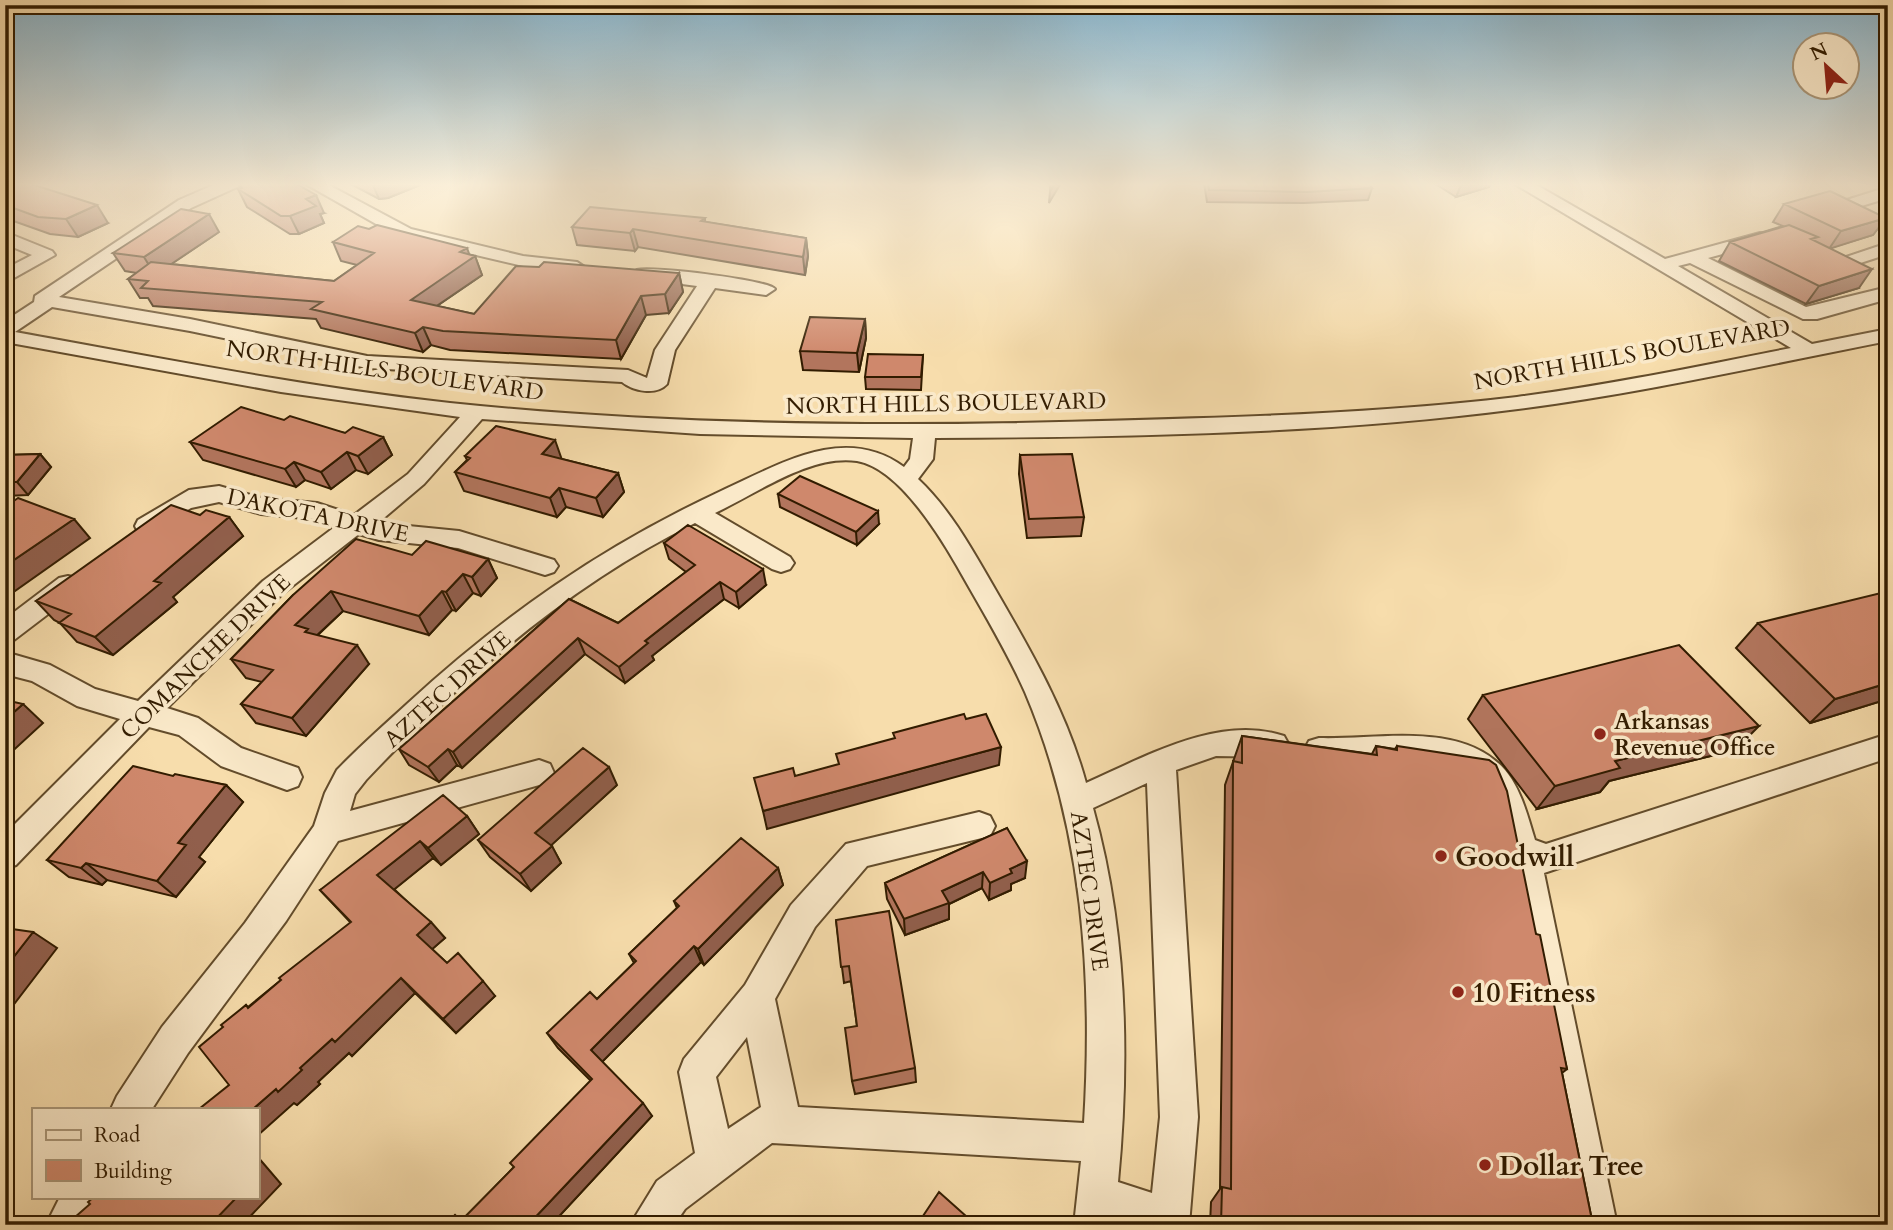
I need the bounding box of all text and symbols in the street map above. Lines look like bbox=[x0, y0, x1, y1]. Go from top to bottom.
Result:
north arrow bbox=[1792, 32, 1862, 102]
text: N bbox=[1806, 36, 1833, 67]
street label: NORTH HILLS BOULEVARD bbox=[1472, 311, 1793, 398]
street label: NORTH HILLS BOULEVARD bbox=[224, 333, 546, 408]
street label: NORTH HILLS BOULEVARD bbox=[785, 385, 1107, 422]
street label: DAKOTA DRIVE bbox=[224, 481, 412, 550]
street label: COMANCHE DRIVE bbox=[113, 567, 297, 746]
street label: AZTEC DRIVE bbox=[377, 624, 518, 755]
place label: Arkansas Revenue Office bbox=[1614, 706, 1775, 763]
marker: Arkansas Revenue Office bbox=[1592, 726, 1608, 742]
street label: AZTEC DRIVE bbox=[1063, 809, 1116, 973]
place label: Goodwill bbox=[1455, 838, 1574, 876]
marker: Goodwill bbox=[1433, 848, 1449, 864]
place label: 10 Fitness bbox=[1472, 974, 1596, 1012]
marker: 10 Fitness bbox=[1450, 984, 1466, 1000]
legend bbox=[32, 1108, 259, 1198]
text: Road bbox=[94, 1121, 140, 1150]
place label: Dollar Tree bbox=[1499, 1147, 1644, 1185]
text: Building bbox=[94, 1157, 172, 1186]
marker: Dollar Tree bbox=[1477, 1157, 1493, 1173]

